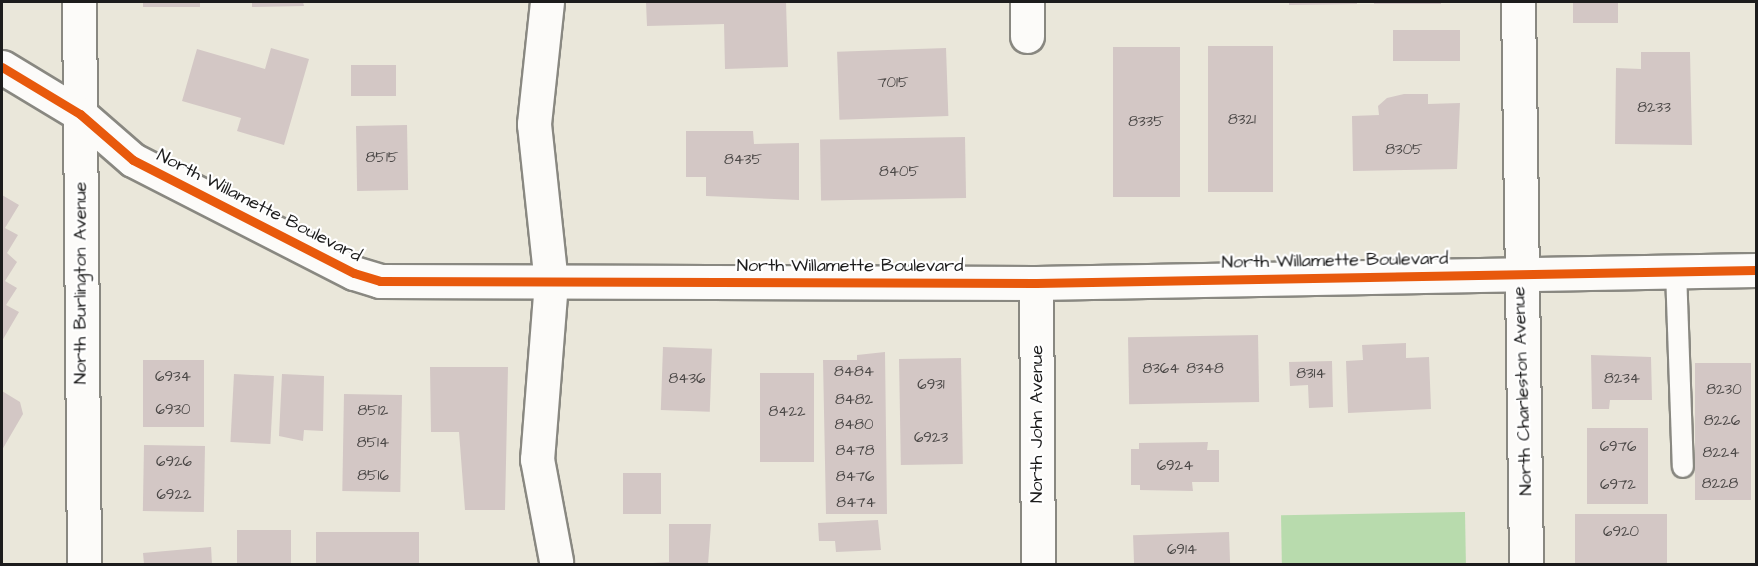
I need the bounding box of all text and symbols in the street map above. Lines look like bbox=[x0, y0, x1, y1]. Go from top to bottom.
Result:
house number: 7015 bbox=[877, 74, 909, 92]
house number: 8233 bbox=[1637, 99, 1671, 117]
house number: 8321 bbox=[1228, 111, 1256, 129]
house number: 8335 bbox=[1128, 113, 1164, 131]
house number: 8305 bbox=[1385, 141, 1423, 159]
street label: North Willamette Boulevard bbox=[153, 145, 365, 267]
house number: 8515 bbox=[366, 149, 398, 167]
house number: 8435 bbox=[724, 151, 762, 169]
house number: 8405 bbox=[879, 163, 919, 181]
street label: North Burlington Avenue bbox=[70, 182, 92, 384]
street label: North Willamette Boulevard bbox=[1221, 248, 1449, 274]
street label: North Willamette Boulevard bbox=[737, 255, 963, 277]
street label: North Charleston Avenue bbox=[1509, 286, 1537, 496]
street label: North John Avenue bbox=[1026, 345, 1048, 503]
house number: 8364 bbox=[1143, 360, 1179, 378]
house number: 8348 bbox=[1186, 360, 1224, 378]
house number: 8484 bbox=[834, 363, 874, 381]
house number: 8314 bbox=[1296, 365, 1326, 383]
house number: 6934 bbox=[155, 368, 191, 386]
house number: 8436 bbox=[669, 370, 705, 388]
house number: 8234 bbox=[1604, 370, 1640, 388]
house number: 6931 bbox=[917, 376, 945, 394]
house number: 8230 bbox=[1706, 381, 1742, 399]
house number: 8482 bbox=[835, 391, 873, 409]
house number: 6930 bbox=[155, 401, 191, 419]
house number: 8512 bbox=[358, 402, 388, 420]
house number: 8422 bbox=[768, 403, 806, 421]
house number: 8226 bbox=[1704, 412, 1740, 430]
house number: 8480 bbox=[834, 416, 874, 434]
house number: 6923 bbox=[914, 429, 948, 447]
house number: 8514 bbox=[357, 434, 389, 452]
house number: 6976 bbox=[1600, 438, 1636, 456]
house number: 8478 bbox=[836, 442, 874, 460]
house number: 8224 bbox=[1702, 444, 1740, 462]
house number: 6926 bbox=[156, 453, 192, 471]
house number: 6924 bbox=[1157, 457, 1193, 475]
house number: 8516 bbox=[357, 467, 389, 485]
house number: 8476 bbox=[836, 468, 874, 486]
house number: 8228 bbox=[1702, 475, 1738, 493]
house number: 6972 bbox=[1600, 476, 1636, 494]
house number: 6922 bbox=[156, 486, 192, 504]
house number: 8474 bbox=[836, 494, 876, 512]
house number: 6920 bbox=[1603, 523, 1639, 541]
house number: 6914 bbox=[1167, 541, 1197, 559]

